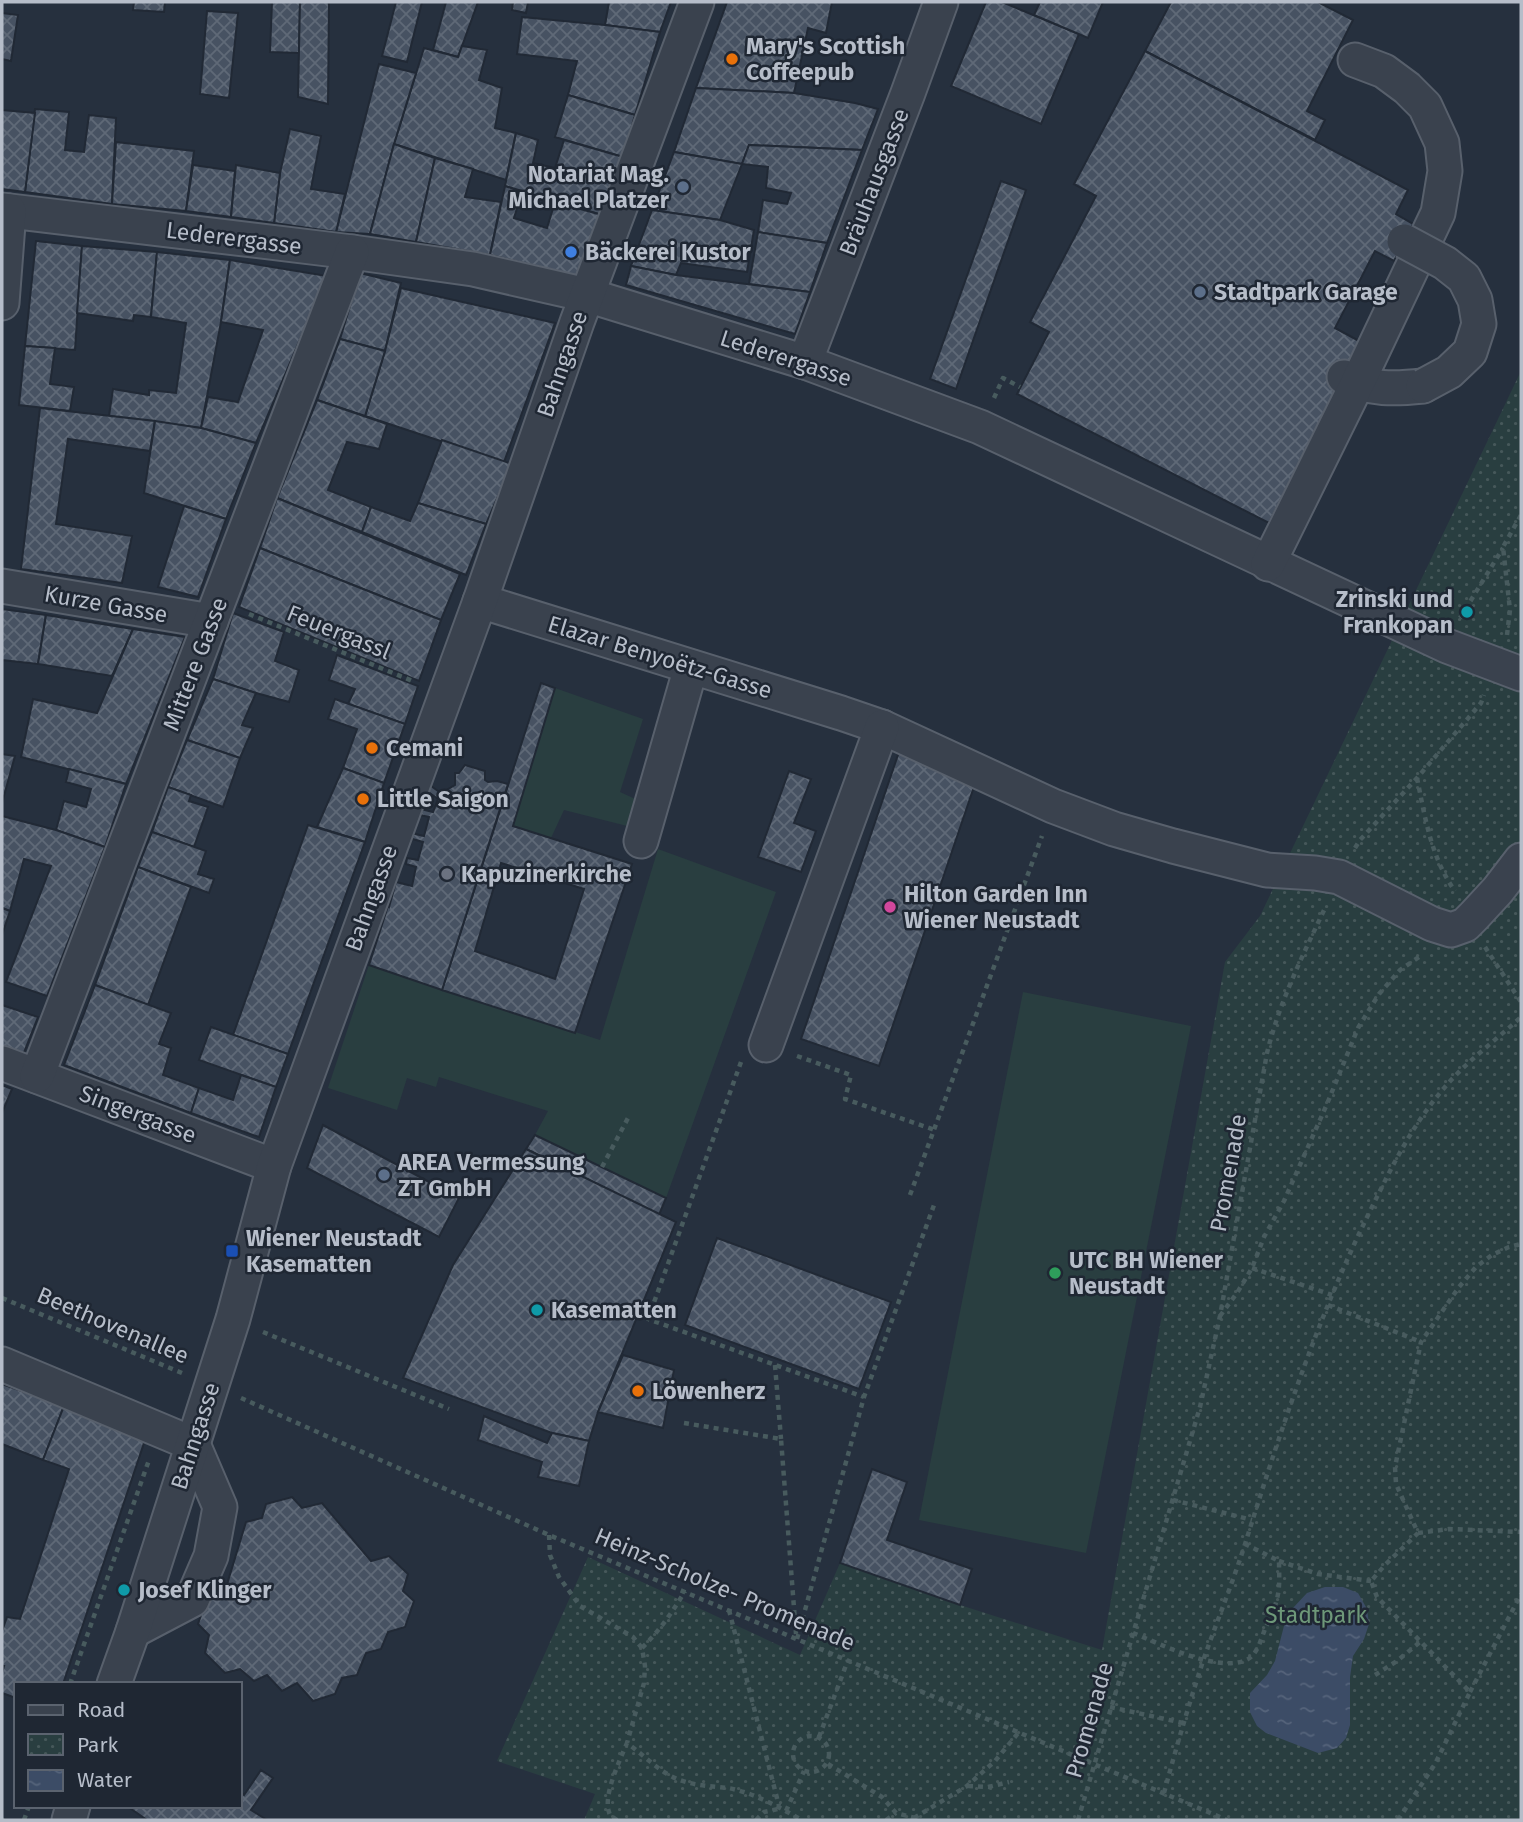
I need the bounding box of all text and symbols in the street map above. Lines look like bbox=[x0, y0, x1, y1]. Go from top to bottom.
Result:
place label: Mary's Scottish Coffeepub bbox=[746, 32, 905, 86]
marker: Mary's Scottish Coffeepub bbox=[724, 51, 740, 67]
street label: Bräuhausgasse bbox=[833, 104, 915, 260]
place label: Notariat Mag. Michael Platzer bbox=[509, 160, 670, 214]
marker: Notariat Mag. Michael Platzer bbox=[675, 179, 691, 195]
street label: Lederergasse bbox=[165, 216, 303, 260]
place label: Bäckerei Kustor bbox=[585, 238, 751, 266]
marker: Bäckerei Kustor bbox=[563, 244, 579, 260]
place label: Stadtpark Garage bbox=[1214, 278, 1398, 306]
marker: Stadtpark Garage bbox=[1192, 284, 1208, 300]
street label: Bahngasse bbox=[531, 307, 593, 421]
street label: Lederergasse bbox=[717, 324, 855, 392]
street label: Kurze Gasse bbox=[42, 579, 170, 629]
place label: Zrinski und Frankopan bbox=[1336, 585, 1453, 639]
street label: Mittere Gasse bbox=[157, 593, 233, 735]
street label: Feuergassl bbox=[283, 599, 395, 666]
marker: Zrinski und Frankopan bbox=[1459, 604, 1475, 620]
street label: Elazar Benyoëtz-Gasse bbox=[545, 610, 775, 704]
place label: Cemani bbox=[386, 734, 463, 762]
marker: Cemani bbox=[364, 740, 380, 756]
place label: Little Saigon bbox=[377, 785, 509, 813]
marker: Little Saigon bbox=[355, 791, 371, 807]
street label: Bahngasse bbox=[339, 841, 403, 955]
place label: Kapuzinerkirche bbox=[461, 860, 632, 888]
marker: Kapuzinerkirche bbox=[439, 866, 455, 882]
place label: Hilton Garden Inn Wiener Neustadt bbox=[904, 880, 1088, 934]
marker: Hilton Garden Inn Wiener Neustadt bbox=[882, 899, 898, 915]
street label: Singergasse bbox=[76, 1079, 200, 1149]
street label: Promenade bbox=[1204, 1112, 1252, 1234]
place label: AREA Vermessung ZT GmbH bbox=[397, 1148, 585, 1202]
marker: AREA Vermessung ZT GmbH bbox=[376, 1167, 392, 1183]
place label: Wiener Neustadt Kasematten bbox=[246, 1224, 423, 1278]
marker: Wiener Neustadt Kasematten bbox=[224, 1243, 240, 1259]
place label: UTC BH Wiener Neustadt bbox=[1069, 1246, 1224, 1300]
marker: UTC BH Wiener Neustadt bbox=[1047, 1265, 1063, 1281]
street label: Beethovenallee bbox=[33, 1280, 193, 1370]
place label: Kasematten bbox=[551, 1296, 677, 1324]
marker: Kasematten bbox=[529, 1302, 545, 1318]
place label: Löwenherz bbox=[652, 1377, 766, 1405]
street label: Bahngasse bbox=[165, 1379, 225, 1493]
marker: Löwenherz bbox=[630, 1383, 646, 1399]
street label: Heinz-Scholze- Promenade bbox=[591, 1521, 859, 1657]
place label: Josef Klinger bbox=[137, 1576, 272, 1604]
marker: Josef Klinger bbox=[116, 1582, 132, 1598]
park label: Stadtpark bbox=[1265, 1601, 1367, 1629]
street label: Promenade bbox=[1059, 1659, 1119, 1781]
legend bbox=[14, 1682, 242, 1808]
text: Road bbox=[77, 1697, 125, 1723]
text: Park bbox=[77, 1732, 119, 1758]
text: Water bbox=[77, 1767, 132, 1793]

